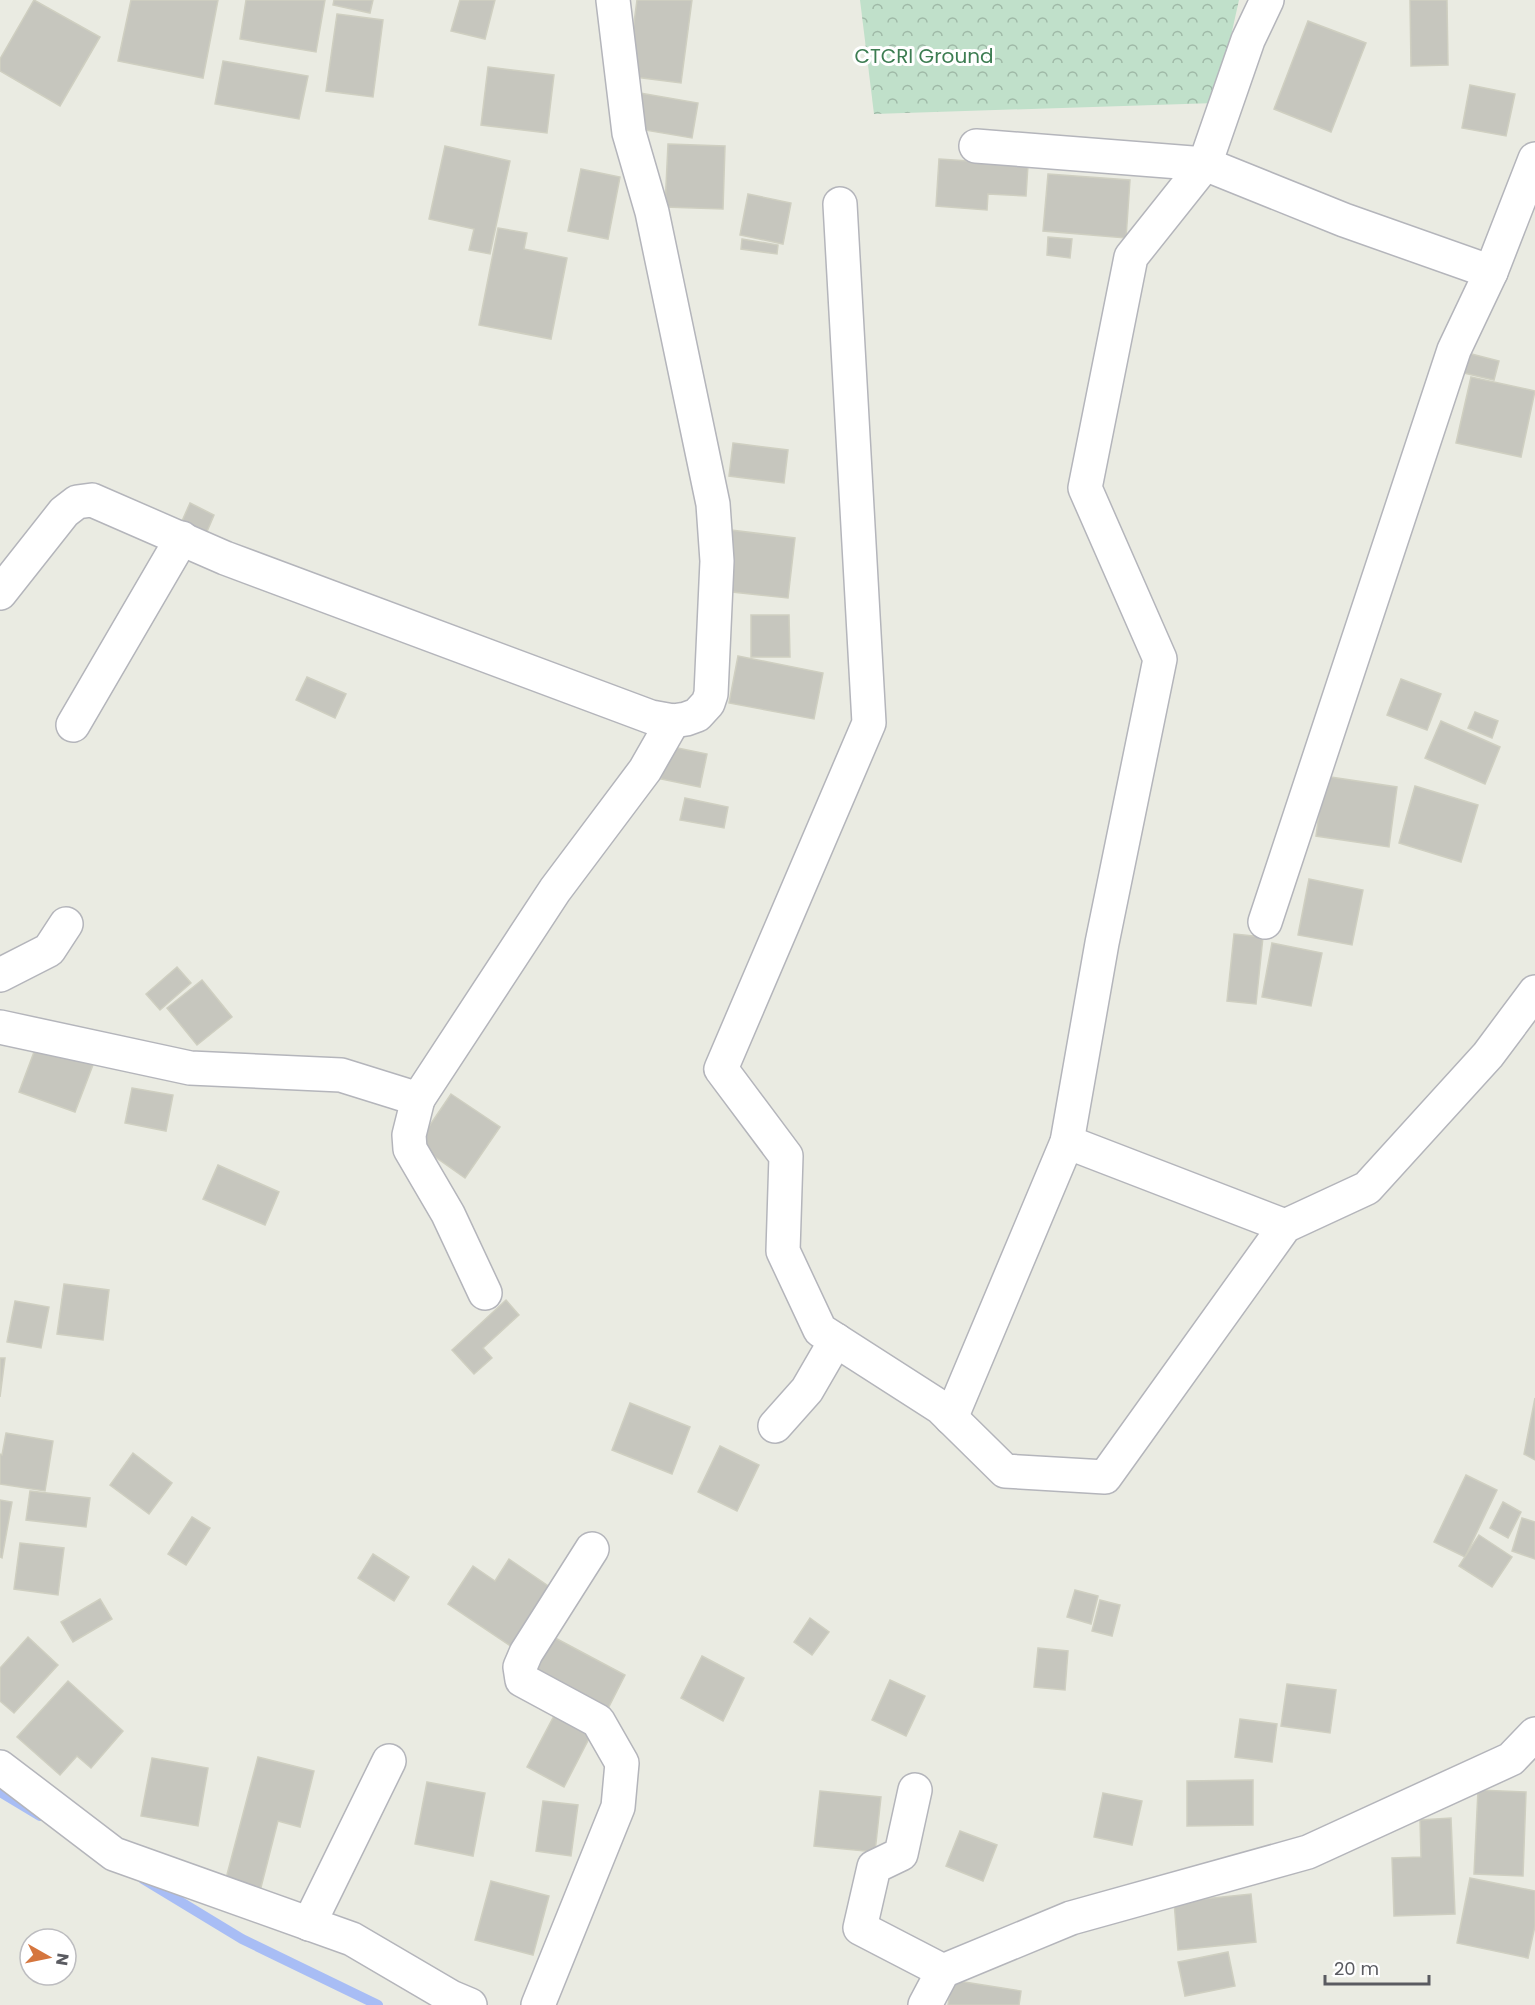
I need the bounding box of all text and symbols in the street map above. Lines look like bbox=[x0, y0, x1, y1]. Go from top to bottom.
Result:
park label: CTCRI Ground bbox=[854, 42, 994, 70]
north arrow bbox=[18, 1927, 78, 1987]
scale bar bbox=[1325, 1948, 1428, 1986]
text: N bbox=[50, 1952, 75, 1967]
text: 20 m bbox=[1334, 1956, 1379, 1981]

